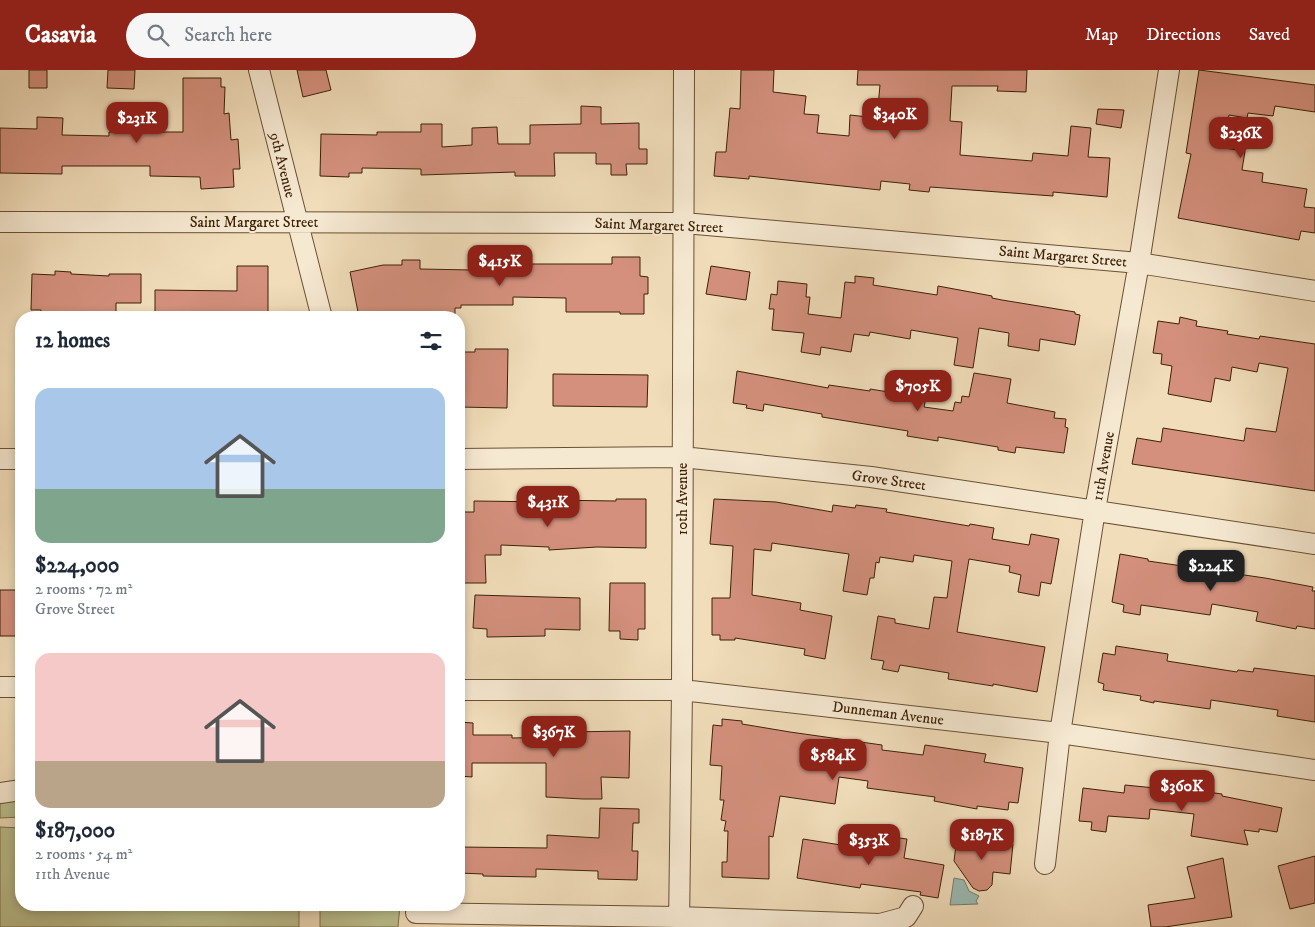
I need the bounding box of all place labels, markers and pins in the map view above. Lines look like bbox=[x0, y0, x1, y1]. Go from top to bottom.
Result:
pin: $340K bbox=[860, 98, 930, 140]
pin: $231K bbox=[102, 102, 172, 144]
pin: $236K bbox=[1206, 116, 1276, 159]
pin: $415K bbox=[465, 244, 535, 287]
pin: $705K bbox=[883, 370, 953, 412]
pin: $431K bbox=[513, 486, 583, 528]
pin: $224K bbox=[1176, 550, 1246, 592]
pin: $367K bbox=[519, 716, 589, 758]
pin: $584K bbox=[798, 738, 868, 781]
pin: $360K bbox=[1147, 770, 1217, 812]
pin: $187K bbox=[947, 818, 1017, 861]
pin: $353K bbox=[834, 824, 904, 866]

